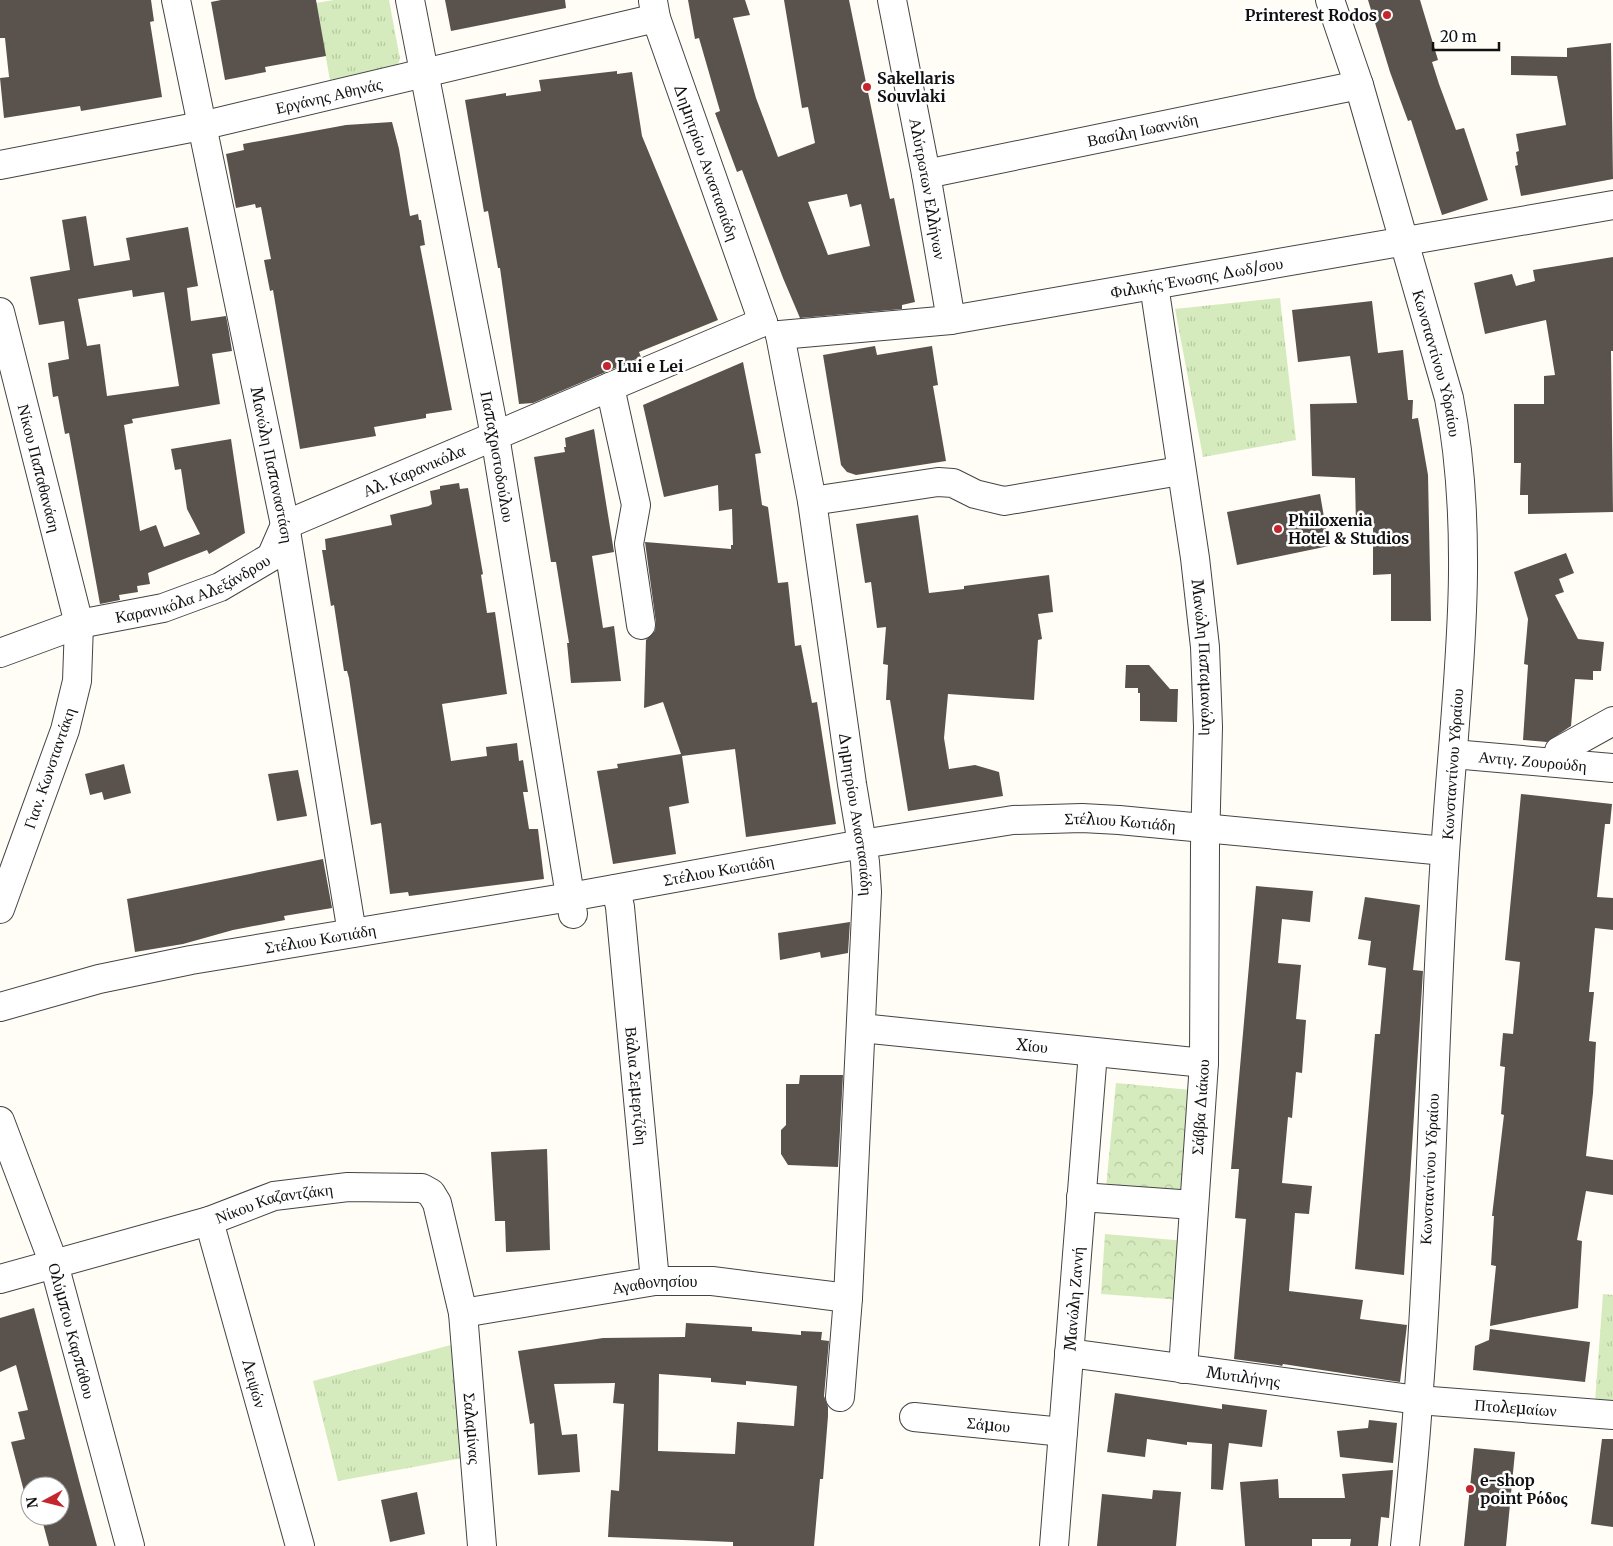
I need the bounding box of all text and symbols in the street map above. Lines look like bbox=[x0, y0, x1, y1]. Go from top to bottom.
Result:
place label: Printerest Rodos bbox=[1245, 5, 1377, 25]
marker: Printerest Rodos bbox=[1381, 9, 1393, 21]
scale bar bbox=[1433, 20, 1499, 52]
text: 20 m bbox=[1440, 27, 1477, 46]
place label: Sakellaris Souvlaki bbox=[877, 68, 955, 106]
street label: Εργάνης Αθηνάς bbox=[274, 73, 384, 118]
street label: Δημητρίου Αναστασιάδη bbox=[670, 81, 744, 243]
marker: Sakellaris Souvlaki bbox=[861, 81, 873, 93]
street label: Βασίλη Ιωαννίδη bbox=[1085, 108, 1200, 151]
street label: Αλύτρωτων Ελλήνων bbox=[905, 116, 950, 261]
street label: Φιλικής Ένωσης Δωδ/σου bbox=[1109, 253, 1285, 302]
street label: Κωνσταντίνου Υδραίου bbox=[1408, 287, 1465, 438]
place label: Lui e Lei bbox=[617, 356, 684, 376]
marker: Lui e Lei bbox=[601, 360, 613, 372]
street label: Μανώλη Παπαναστάση bbox=[247, 385, 298, 545]
street label: Παπαχριστοδούλου bbox=[476, 389, 519, 524]
street label: Νίκου Παπαθανάση bbox=[14, 402, 65, 534]
street label: Αλ. Καρανικόλα bbox=[360, 439, 469, 501]
place label: Philoxenia Hotel & Studios bbox=[1288, 510, 1409, 548]
marker: Philoxenia Hotel & Studios bbox=[1272, 523, 1284, 535]
street label: Καρανικόλα Αλεξάνδρου bbox=[113, 550, 274, 627]
street label: Μανώλη Παπαμανώλη bbox=[1187, 578, 1218, 736]
street label: Κωνσταντίνου Υδραίου bbox=[1437, 688, 1467, 840]
street label: Γιαν. Κωνσταντάκη bbox=[19, 705, 79, 831]
street label: Δημητρίου Αναστασιάδη bbox=[835, 730, 877, 896]
street label: Αντιγ. Ζουρούδη bbox=[1478, 746, 1588, 776]
street label: Στέλιου Κωτιάδη bbox=[1064, 808, 1177, 835]
street label: Στέλιου Κωτιάδη bbox=[662, 850, 775, 890]
street label: Στέλιου Κωτιάδη bbox=[263, 919, 377, 958]
street label: Βάλια Σεμερτζίδη bbox=[621, 1026, 652, 1146]
street label: Χίου bbox=[1015, 1034, 1049, 1057]
street label: Σάββα Διάκου bbox=[1187, 1058, 1213, 1156]
street label: Κωνσταντίνου Υδραίου bbox=[1415, 1093, 1443, 1245]
street label: Νίκου Καζαντζάκη bbox=[212, 1179, 334, 1228]
street label: Μανώλη Ζαννή bbox=[1059, 1246, 1088, 1352]
street label: Ολύμπου Καρπάθου bbox=[44, 1261, 100, 1401]
street label: Αγαθονησίου bbox=[610, 1271, 697, 1298]
street label: Λειψών bbox=[238, 1356, 271, 1410]
street label: Μυτιλήνης bbox=[1205, 1362, 1282, 1391]
street label: Σαλαμίνας bbox=[460, 1392, 485, 1466]
street label: Πτολεμαίων bbox=[1474, 1394, 1557, 1421]
street label: Σάμου bbox=[966, 1412, 1011, 1437]
place label: e-shop point Ρόδος bbox=[1480, 1470, 1567, 1508]
north arrow bbox=[20, 1476, 70, 1526]
marker: e-shop point Ρόδος bbox=[1464, 1483, 1476, 1495]
text: N bbox=[22, 1496, 42, 1509]

